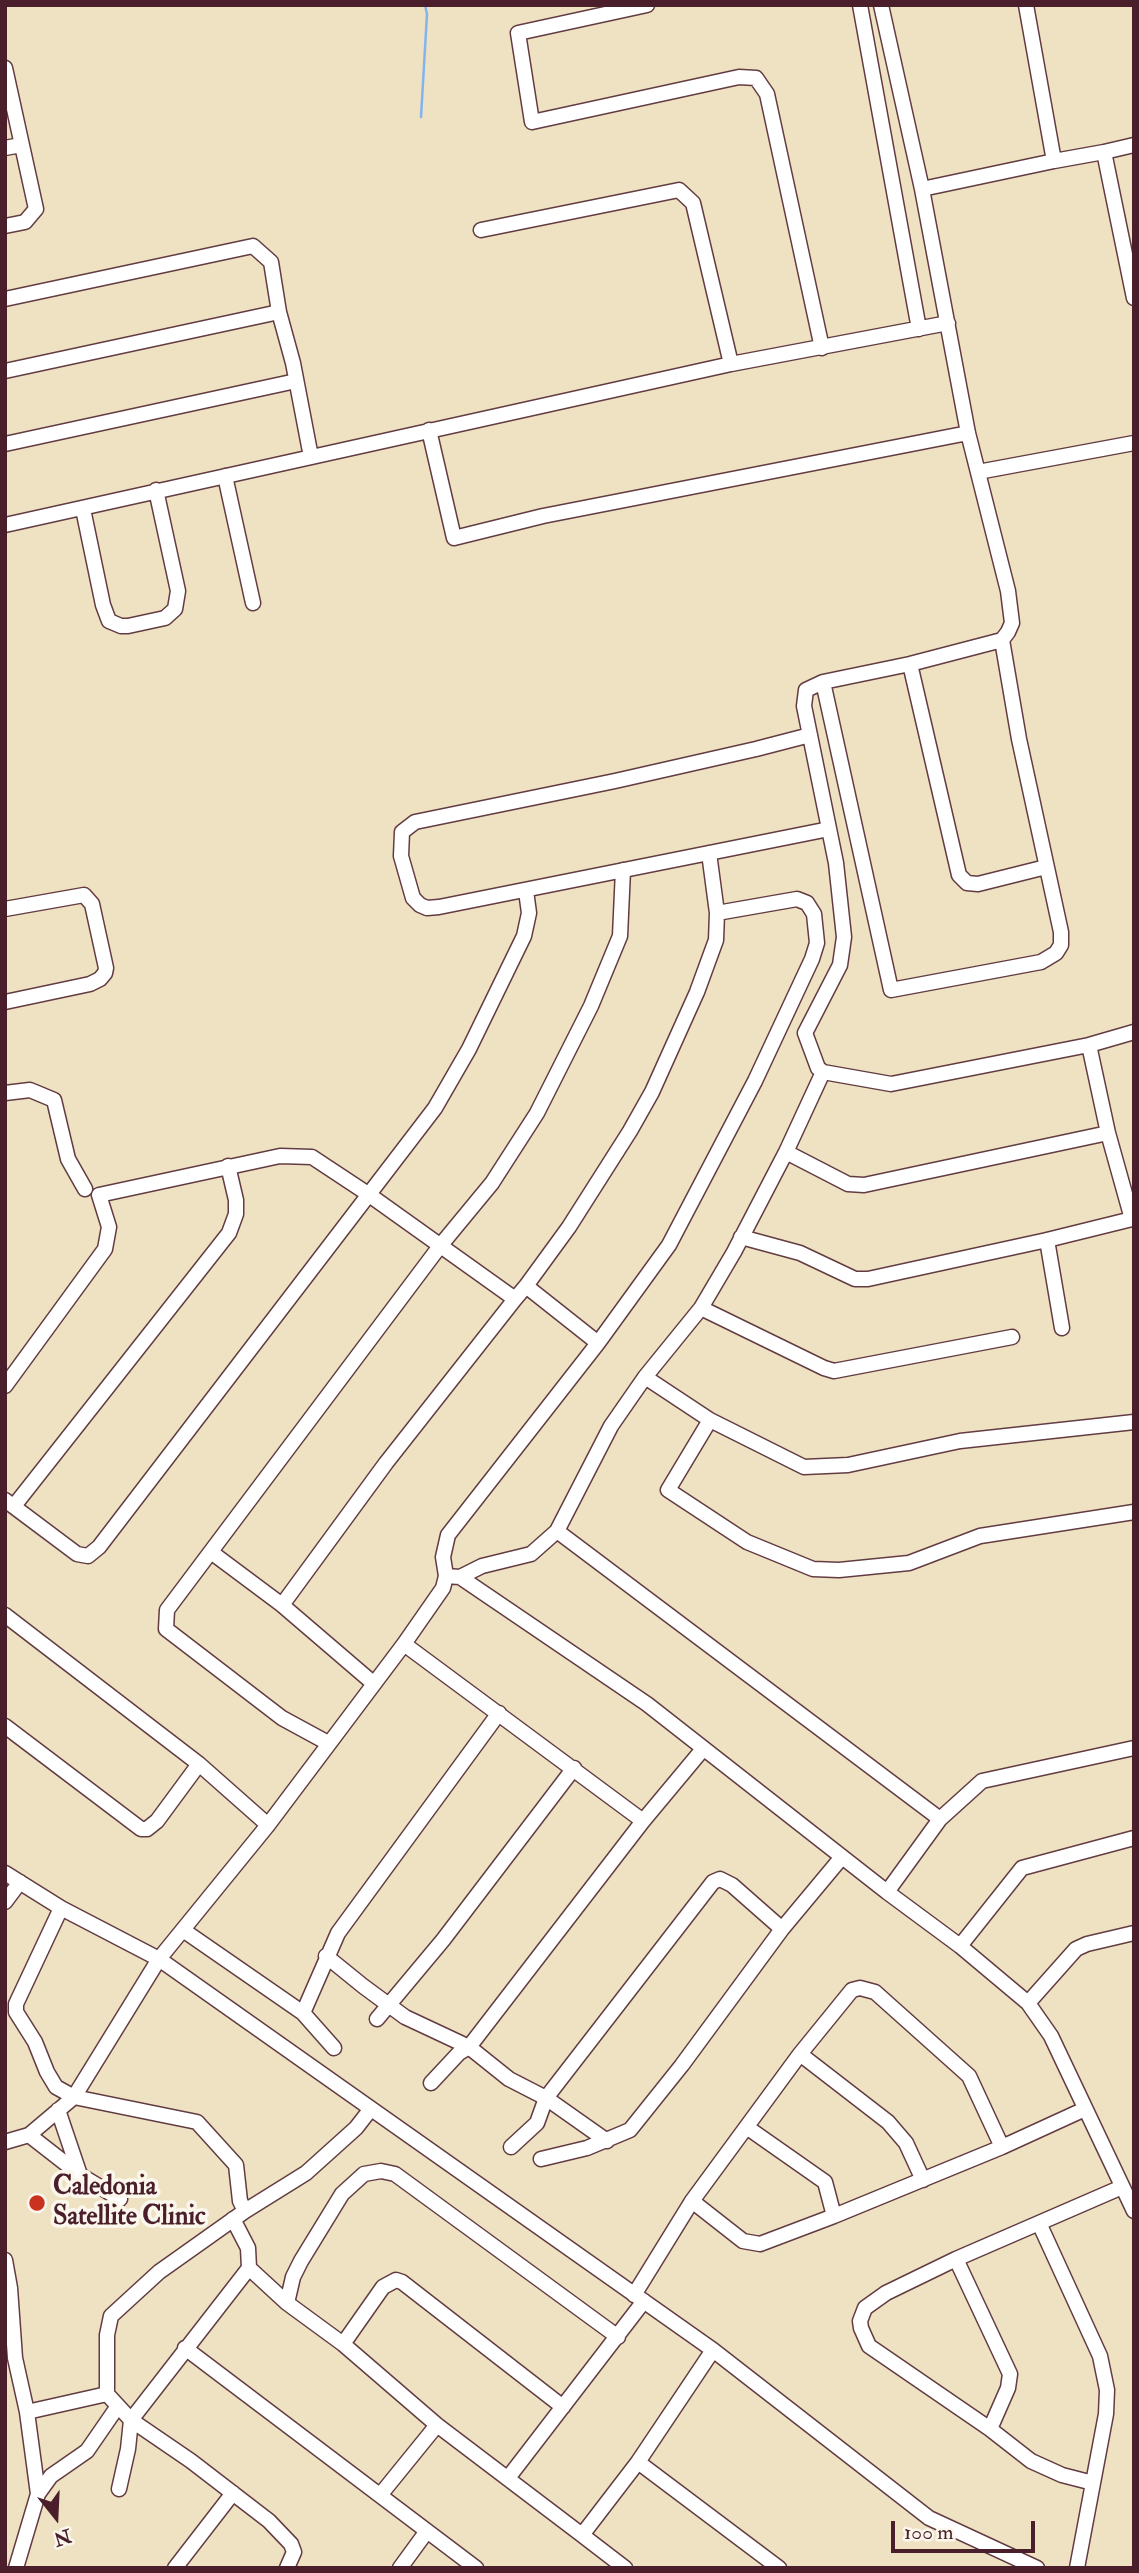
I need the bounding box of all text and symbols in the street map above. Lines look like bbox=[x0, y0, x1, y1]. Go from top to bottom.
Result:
place label: Caledonia Satellite Clinic bbox=[53, 2172, 206, 2234]
marker: Caledonia Satellite Clinic bbox=[27, 2193, 47, 2213]
north arrow bbox=[21, 2482, 91, 2552]
scale bar bbox=[894, 2506, 1038, 2550]
text: 100 m bbox=[904, 2519, 954, 2546]
text: N bbox=[51, 2523, 74, 2551]

